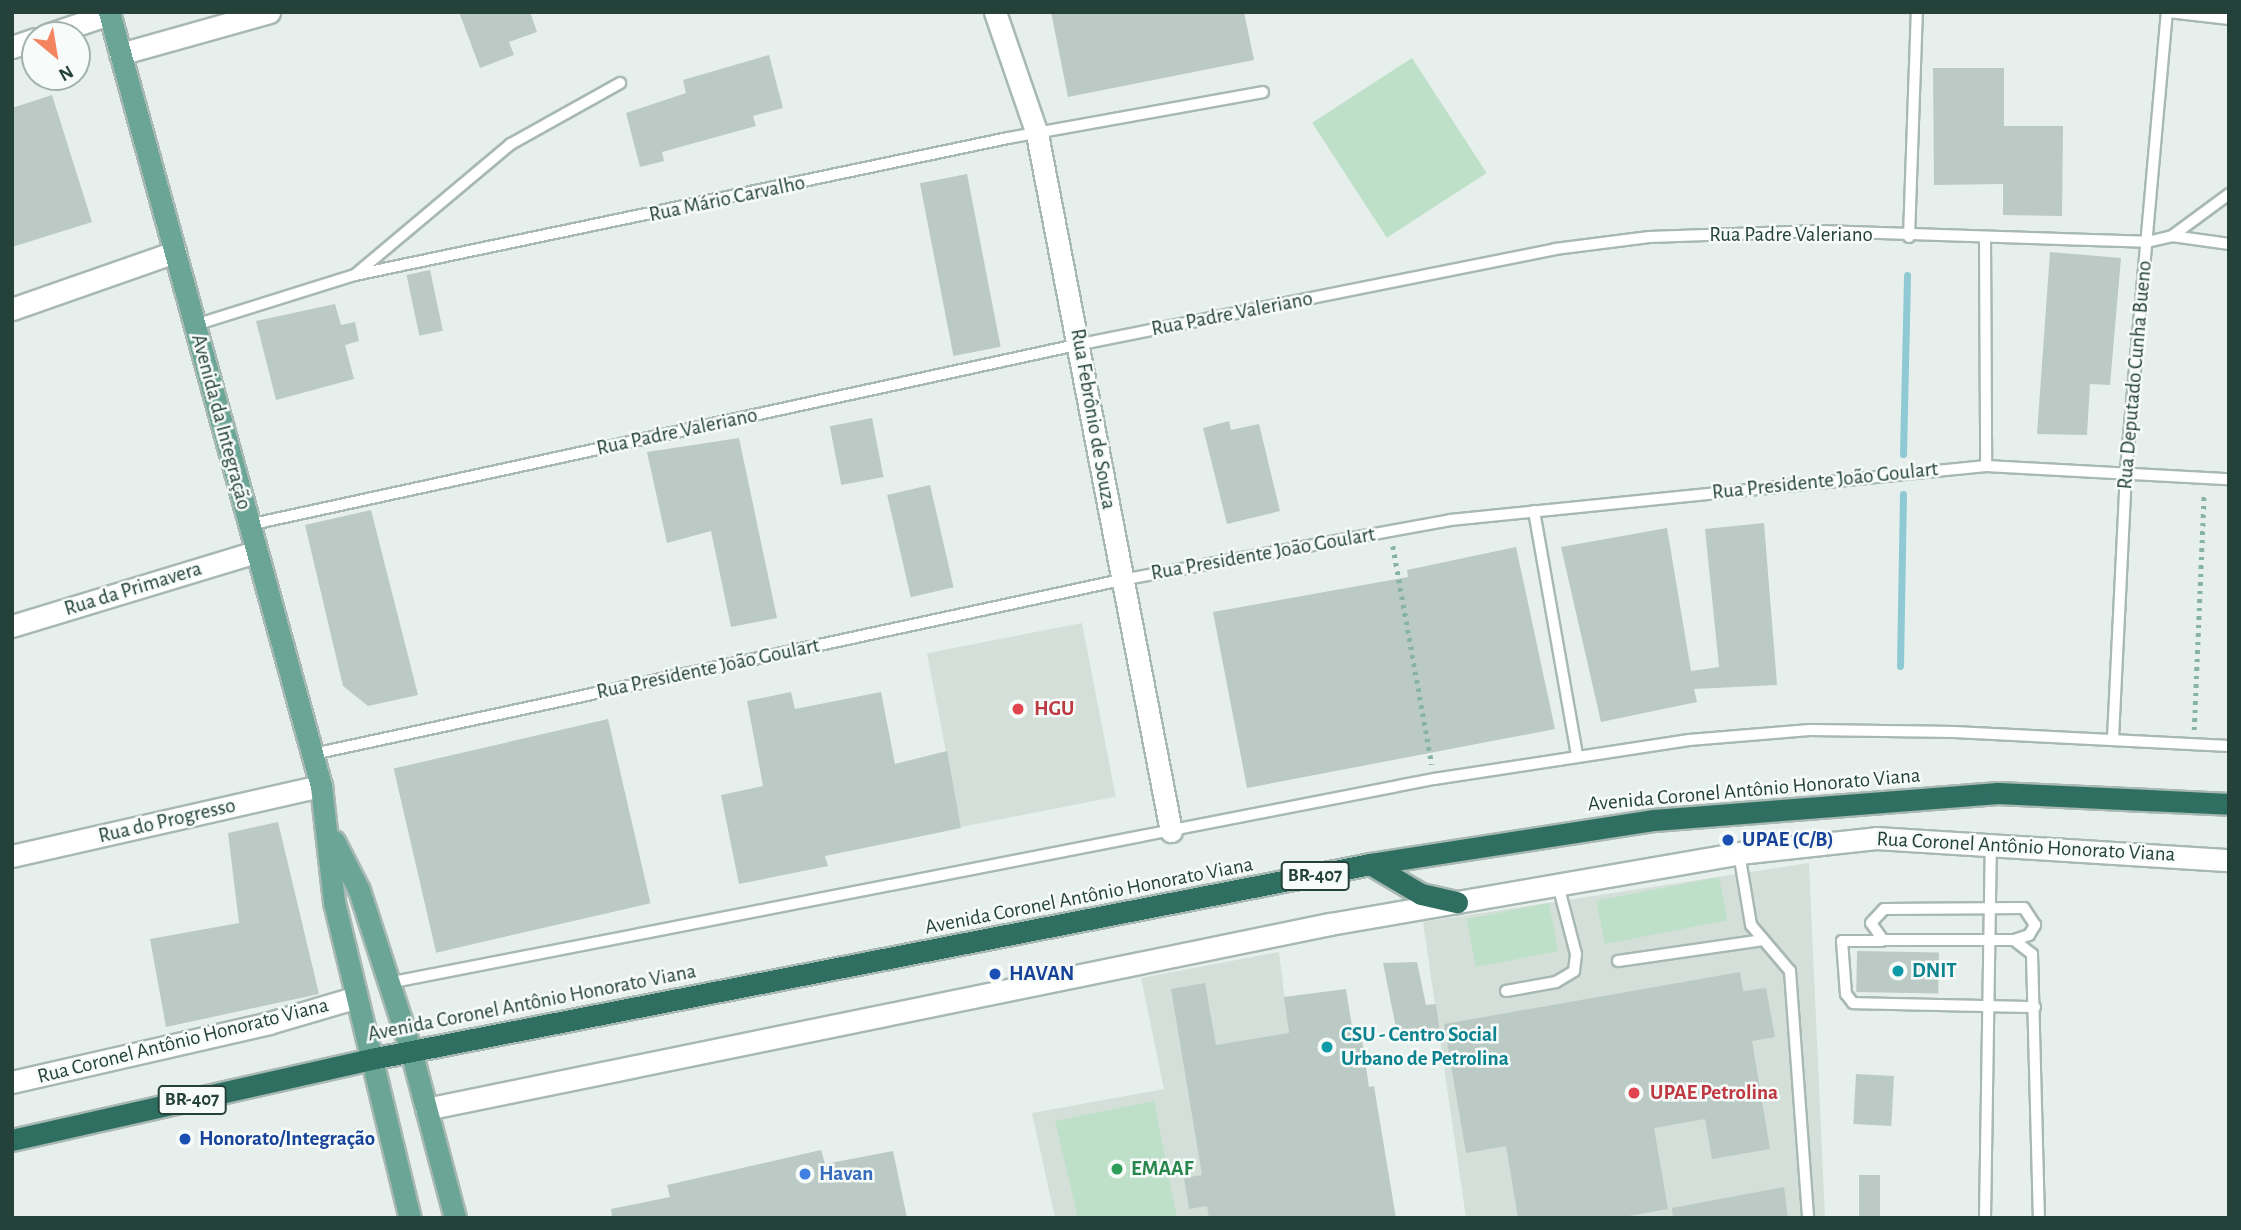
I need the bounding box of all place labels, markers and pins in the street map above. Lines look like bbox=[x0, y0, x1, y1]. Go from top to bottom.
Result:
place label: HGU bbox=[1034, 696, 1074, 722]
marker: HGU bbox=[1008, 699, 1028, 719]
place label: UPAE (C/B) bbox=[1742, 827, 1834, 853]
marker: UPAE (C/B) bbox=[1720, 832, 1736, 848]
place label: DNIT bbox=[1912, 958, 1957, 984]
place label: HAVAN bbox=[1009, 961, 1074, 987]
marker: DNIT bbox=[1890, 963, 1906, 979]
marker: HAVAN bbox=[987, 966, 1003, 982]
place label: CSU - Centro Social Urbano de Petrolina bbox=[1341, 1022, 1509, 1072]
marker: CSU - Centro Social Urbano de Petrolina bbox=[1319, 1039, 1335, 1055]
place label: UPAE Petrolina bbox=[1650, 1080, 1778, 1106]
marker: UPAE Petrolina bbox=[1624, 1083, 1644, 1103]
place label: Honorato/Integração bbox=[199, 1126, 375, 1152]
marker: Honorato/Integração bbox=[177, 1131, 193, 1147]
place label: EMAAF bbox=[1131, 1156, 1193, 1182]
place label: Havan bbox=[819, 1161, 873, 1187]
marker: EMAAF bbox=[1109, 1161, 1125, 1177]
marker: Havan bbox=[797, 1166, 813, 1182]

